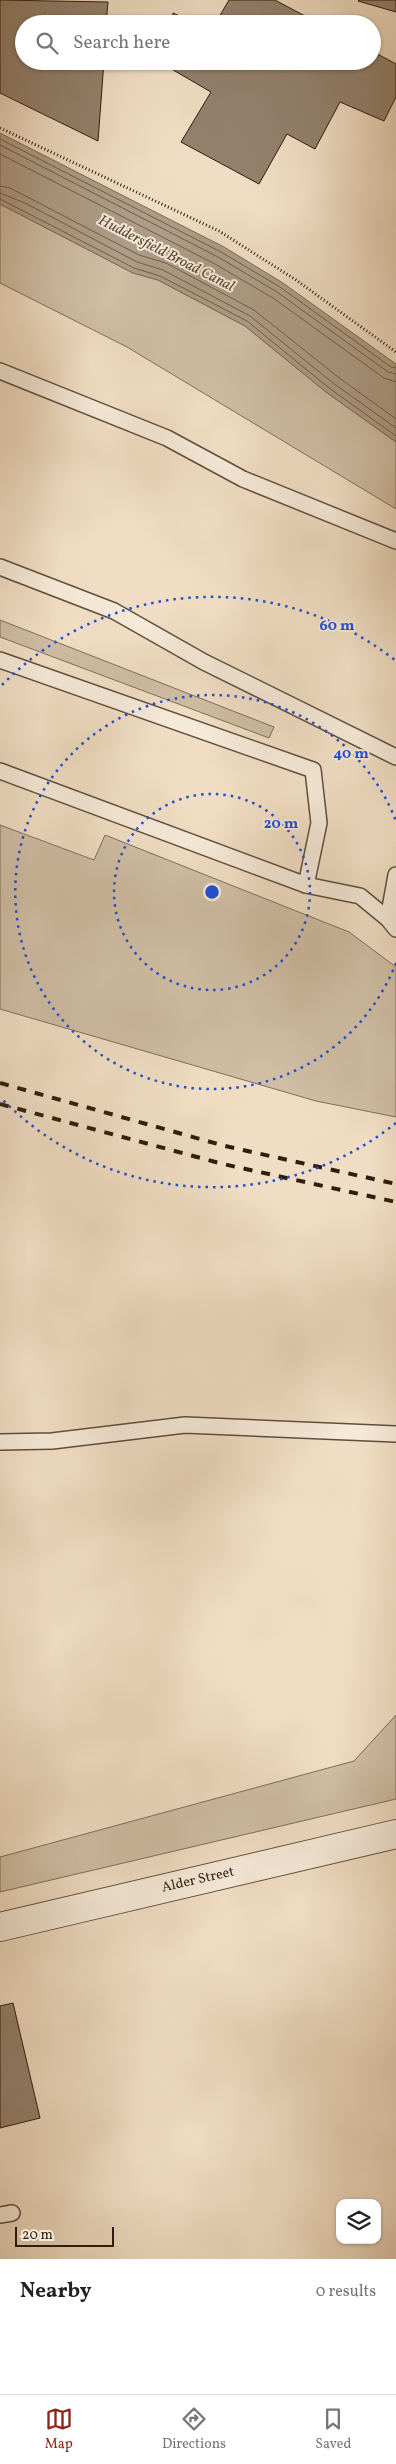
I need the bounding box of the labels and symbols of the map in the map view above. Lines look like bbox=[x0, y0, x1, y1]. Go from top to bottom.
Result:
water label: Huddersfield Broad Canal bbox=[94, 211, 238, 298]
text: 60 m bbox=[320, 616, 355, 637]
text: 40 m bbox=[333, 744, 369, 765]
text: 20 m bbox=[264, 814, 299, 835]
centre of rings bbox=[203, 883, 221, 901]
street label: Alder Street bbox=[160, 1862, 236, 1898]
scale bar bbox=[15, 2224, 114, 2247]

